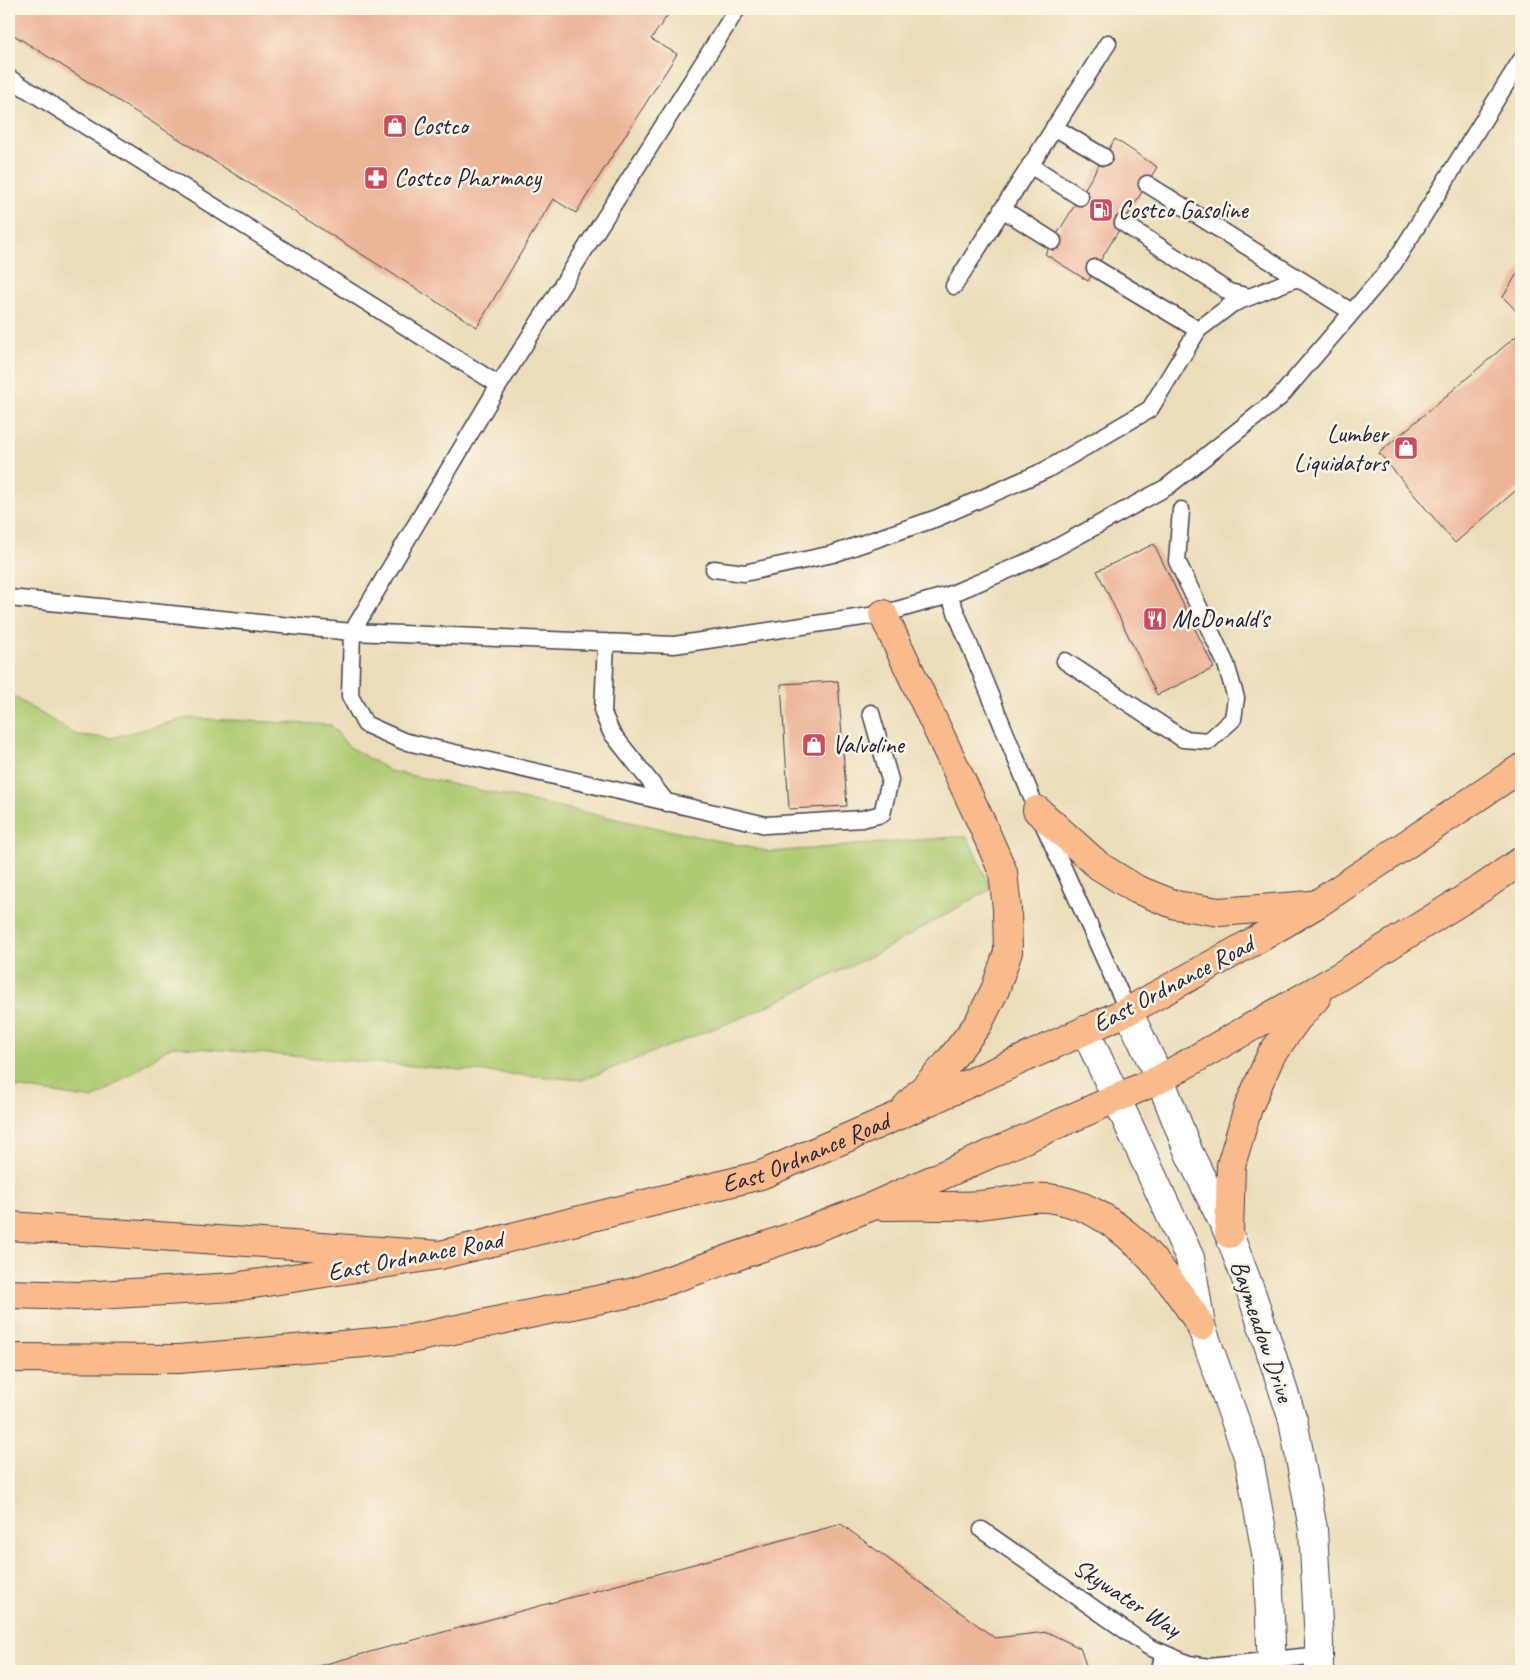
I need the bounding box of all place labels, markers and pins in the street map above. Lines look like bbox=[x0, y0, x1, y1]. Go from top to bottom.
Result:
place label: Costco bbox=[412, 110, 471, 142]
shop icon: Costco bbox=[382, 113, 408, 139]
place label: Costco Pharmacy bbox=[394, 162, 542, 194]
pharmacy icon: Costco Pharmacy bbox=[363, 165, 389, 191]
place label: Costco Gasoline bbox=[1118, 194, 1250, 226]
fuel station icon: Costco Gasoline bbox=[1088, 197, 1114, 223]
place label: Lumber Liquidators bbox=[1294, 418, 1390, 479]
shop icon: Lumber Liquidators bbox=[1393, 435, 1419, 461]
place label: McDonald's bbox=[1172, 603, 1271, 635]
restaurant icon: McDonald's bbox=[1142, 606, 1168, 632]
place label: Valvoline bbox=[832, 729, 905, 761]
shop icon: Valvoline bbox=[801, 732, 827, 758]

